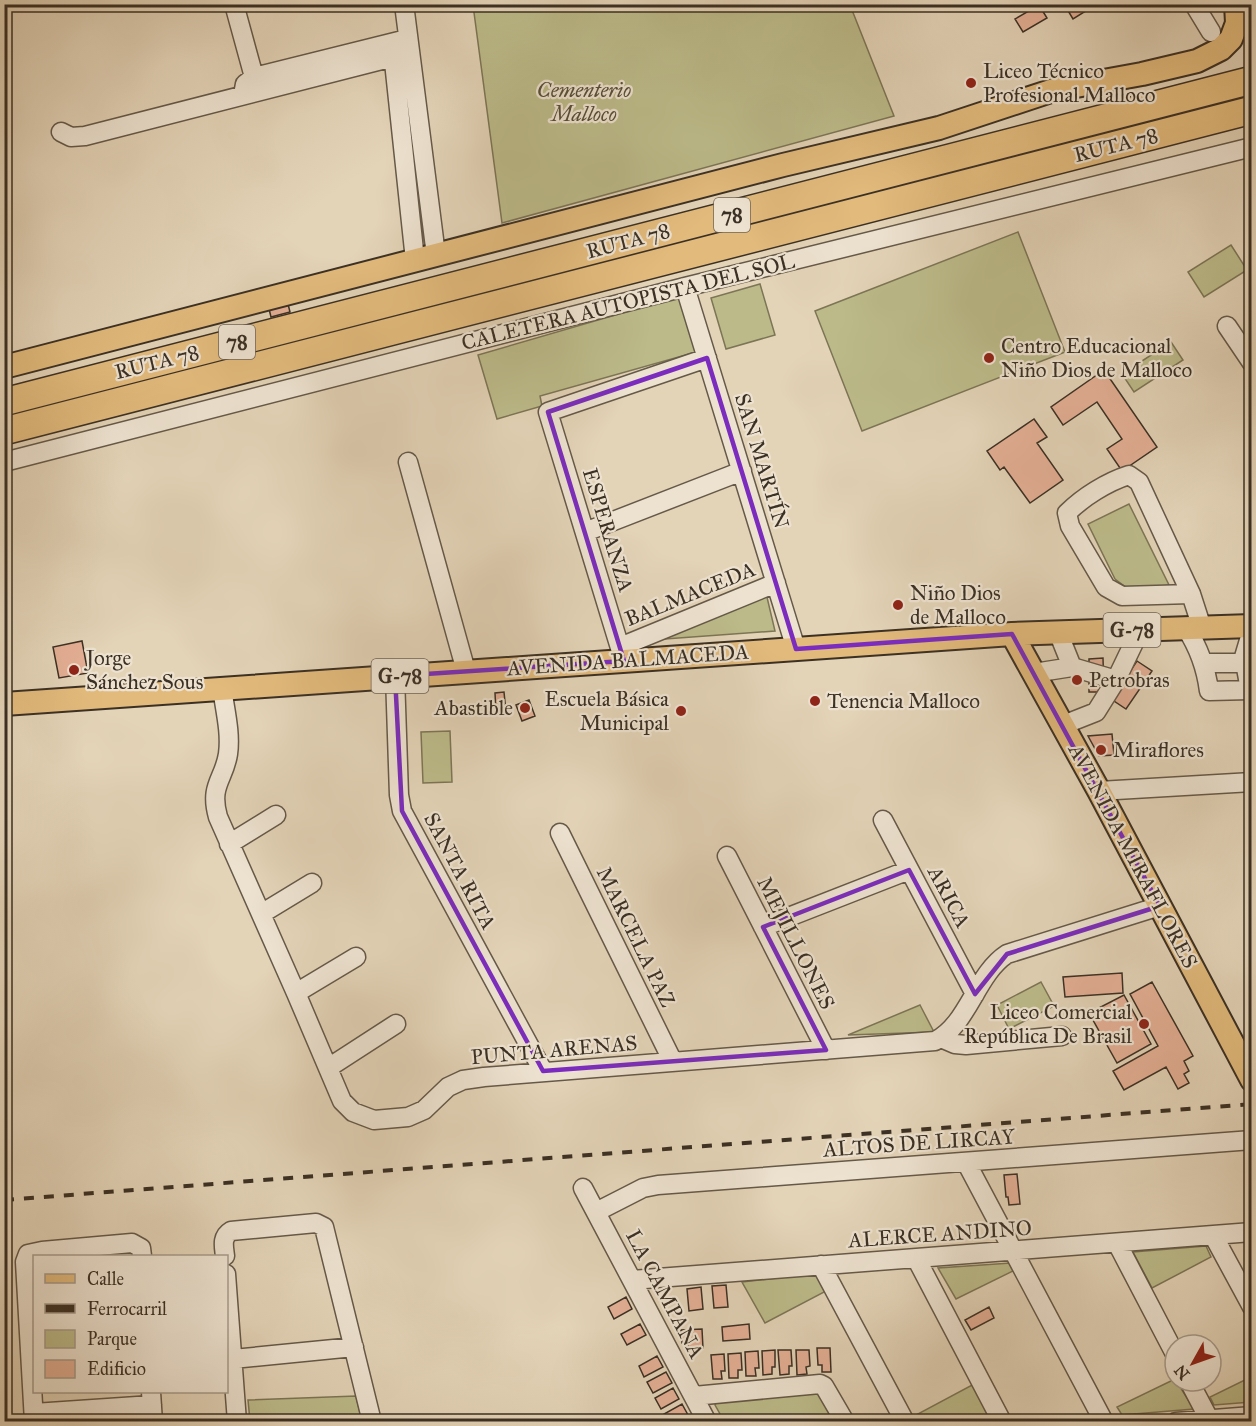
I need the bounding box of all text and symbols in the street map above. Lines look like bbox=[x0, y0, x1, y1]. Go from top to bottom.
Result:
place label: Liceo Técnico Profesional Malloco bbox=[983, 58, 1156, 108]
marker: Liceo Técnico Profesional Malloco bbox=[964, 76, 978, 90]
park label: Cementerio Malloco bbox=[537, 77, 631, 127]
street label: RUTA 78 bbox=[1071, 122, 1161, 168]
road number: 78 bbox=[714, 198, 750, 232]
street label: RUTA 78 bbox=[583, 217, 673, 265]
street label: CALETERA AUTOPISTA DEL SOL bbox=[459, 248, 798, 356]
road number: 78 bbox=[219, 325, 255, 359]
place label: Centro Educacional Niño Dios de Malloco bbox=[1001, 333, 1192, 383]
street label: RUTA 78 bbox=[112, 339, 202, 385]
marker: Centro Educacional Niño Dios de Malloco bbox=[982, 351, 996, 365]
street label: SAN MARTÍN bbox=[729, 390, 796, 532]
street label: ESPERANZA bbox=[577, 465, 639, 595]
street label: BALMACEDA bbox=[621, 556, 759, 632]
place label: Niño Dios de Malloco bbox=[910, 580, 1006, 630]
marker: Niño Dios de Malloco bbox=[891, 598, 905, 612]
road number: G-78 bbox=[1104, 613, 1160, 647]
street label: AVENIDA BALMACEDA bbox=[505, 639, 750, 681]
place label: Jorge Sánchez Sous bbox=[84, 645, 203, 695]
road number: G-78 bbox=[372, 659, 428, 693]
marker: Jorge Sánchez Sous bbox=[67, 663, 81, 677]
place label: Petrobras bbox=[1089, 667, 1170, 693]
marker: Petrobras bbox=[1070, 673, 1084, 687]
place label: Escuela Básica Municipal bbox=[545, 686, 669, 736]
place label: Tenencia Malloco bbox=[827, 688, 980, 714]
marker: Tenencia Malloco bbox=[808, 694, 822, 708]
place label: Abastible bbox=[434, 695, 513, 721]
marker: Abastible bbox=[518, 701, 532, 715]
marker: Escuela Básica Municipal bbox=[674, 704, 688, 718]
place label: Miraflores bbox=[1113, 737, 1204, 763]
street label: AVENIDA MIRAFLORES bbox=[1062, 738, 1203, 973]
marker: Miraflores bbox=[1094, 743, 1108, 757]
street label: SANTA RITA bbox=[418, 808, 502, 934]
street label: ARICA bbox=[922, 861, 976, 932]
street label: MARCELA PAZ bbox=[591, 863, 681, 1011]
street label: MEJILLONES bbox=[751, 872, 841, 1014]
place label: Liceo Comercial República De Brasil bbox=[964, 999, 1132, 1049]
marker: Liceo Comercial República De Brasil bbox=[1137, 1017, 1151, 1031]
street label: PUNTA ARENAS bbox=[470, 1030, 638, 1070]
street label: ALTOS DE LIRCAY bbox=[821, 1123, 1016, 1163]
street label: ALERCE ANDINO bbox=[846, 1215, 1033, 1253]
street label: LA CAMPANA bbox=[620, 1225, 710, 1363]
legend bbox=[33, 1255, 228, 1393]
text: Calle bbox=[87, 1268, 124, 1290]
text: Ferrocarril bbox=[87, 1298, 167, 1320]
text: Parque bbox=[87, 1328, 137, 1351]
north arrow bbox=[1163, 1333, 1223, 1393]
text: Edificio bbox=[87, 1358, 146, 1380]
text: N bbox=[1170, 1361, 1194, 1384]

